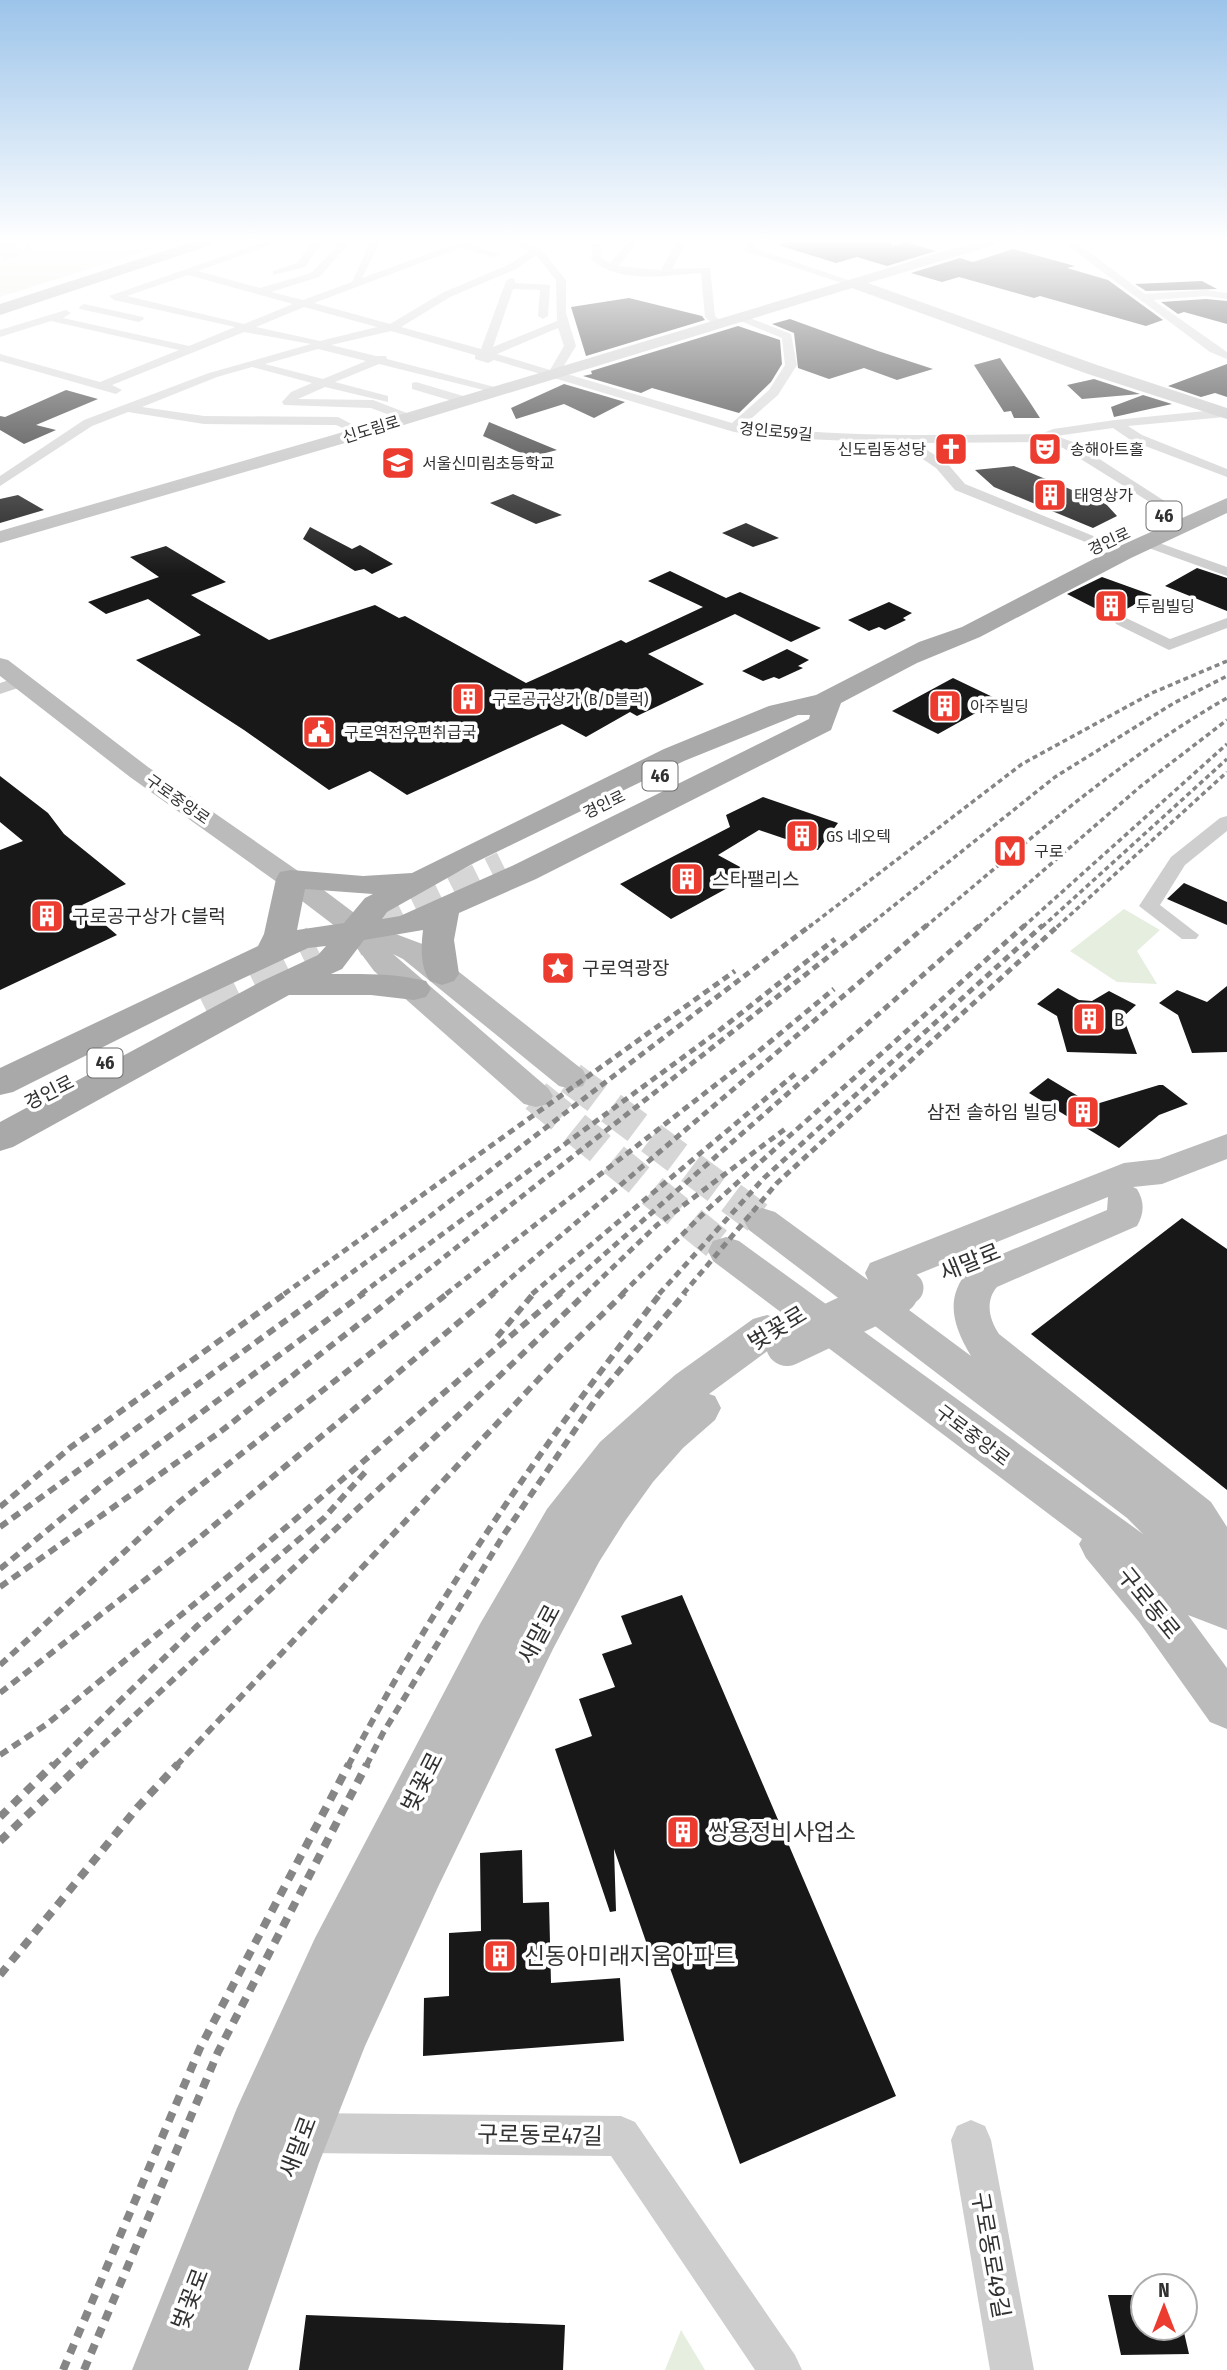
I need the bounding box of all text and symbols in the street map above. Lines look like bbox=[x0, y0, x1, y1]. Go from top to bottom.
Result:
street label: 신도림로 bbox=[340, 412, 402, 447]
street label: 경인로59길 bbox=[738, 419, 814, 444]
church icon: 신도림동성당 bbox=[932, 430, 970, 468]
theatre icon: 송해아트홀 bbox=[1026, 430, 1064, 468]
place label: 신도림동성당 bbox=[838, 440, 926, 459]
place label: 송해아트홀 bbox=[1070, 440, 1144, 459]
school or university icon: 서울신미림초등학교 bbox=[379, 444, 417, 482]
place label: 서울신미림초등학교 bbox=[422, 454, 554, 473]
building icon: 태영상가 bbox=[1031, 476, 1069, 514]
place label: 태영상가 bbox=[1074, 486, 1133, 505]
road number: 46 bbox=[1146, 502, 1182, 530]
street label: 경인로 bbox=[1085, 523, 1133, 559]
building icon: 두림빌딩 bbox=[1092, 587, 1130, 625]
place label: 두림빌딩 bbox=[1136, 597, 1195, 616]
building icon: 구로공구상가 (B/D블럭) bbox=[449, 680, 487, 718]
building icon: 아주빌딩 bbox=[926, 687, 964, 725]
place label: 구로공구상가 (B/D블럭) bbox=[492, 690, 649, 709]
place label: 아주빌딩 bbox=[970, 697, 1029, 716]
public building icon: 구로역전우편취급국 bbox=[300, 713, 338, 751]
place label: 구로역전우편취급국 bbox=[344, 723, 476, 742]
road number: 46 bbox=[642, 762, 678, 790]
street label: 구로중앙로 bbox=[142, 771, 214, 828]
street label: 경인로 bbox=[580, 786, 628, 823]
building icon: GS 네오텍 bbox=[783, 817, 821, 855]
place label: GS 네오텍 bbox=[826, 827, 891, 846]
metro station icon: 구로 bbox=[991, 832, 1029, 870]
place label: 구로 bbox=[1034, 842, 1064, 861]
building icon: 스타팰리스 bbox=[668, 860, 706, 898]
place label: 스타팰리스 bbox=[712, 868, 799, 891]
building icon: 구로공구상가 C블럭 bbox=[28, 897, 66, 935]
place label: 구로공구상가 C블럭 bbox=[72, 905, 226, 928]
place icon: 구로역광장 bbox=[539, 949, 577, 987]
place label: 구로역광장 bbox=[582, 957, 669, 980]
building icon: B bbox=[1070, 1000, 1108, 1038]
place label: B bbox=[1114, 1008, 1124, 1031]
road number: 46 bbox=[88, 1048, 122, 1078]
street label: 경인로 bbox=[21, 1070, 78, 1115]
building icon: 삼전 솔하임 빌딩 bbox=[1064, 1093, 1102, 1131]
place label: 삼전 솔하임 빌딩 bbox=[927, 1101, 1058, 1124]
street label: 새말로 bbox=[935, 1237, 1005, 1287]
street label: 벚꽃로 bbox=[743, 1300, 811, 1356]
street label: 구로중앙로 bbox=[931, 1400, 1015, 1471]
street label: 구로동로 bbox=[1111, 1561, 1187, 1645]
street label: 새말로 bbox=[512, 1599, 566, 1669]
street label: 벚꽃로 bbox=[395, 1747, 449, 1817]
building icon: 쌍용정비사업소 bbox=[664, 1813, 702, 1851]
place label: 쌍용정비사업소 bbox=[708, 1818, 856, 1846]
building icon: 신동아미래지움아파트 bbox=[481, 1937, 519, 1975]
place label: 신동아미래지움아파트 bbox=[524, 1942, 736, 1970]
street label: 새말로 bbox=[274, 2112, 322, 2182]
street label: 구로동로47길 bbox=[477, 2120, 603, 2150]
street label: 구로동로49길 bbox=[966, 2190, 1016, 2320]
street label: 벚꽃로 bbox=[166, 2264, 214, 2334]
north arrow bbox=[1129, 2272, 1199, 2342]
text: N bbox=[1158, 2279, 1170, 2302]

